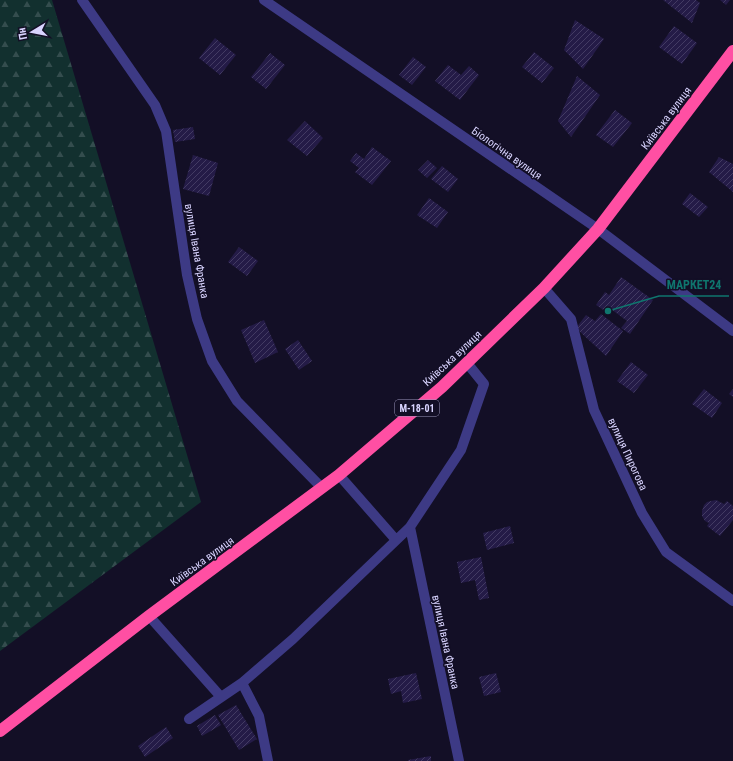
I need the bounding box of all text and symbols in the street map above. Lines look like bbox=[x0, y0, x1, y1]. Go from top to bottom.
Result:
north arrow bbox=[12, 12, 52, 52]
text: Пн bbox=[15, 26, 30, 41]
street label: Київська вулиця bbox=[639, 84, 694, 152]
street label: Біологічна вулиця bbox=[469, 124, 544, 182]
street label: вулиця Івана Франка bbox=[182, 203, 211, 299]
callout: МАРКЕТ24 bbox=[659, 272, 729, 296]
text: МАРКЕТ24 bbox=[667, 278, 721, 292]
street label: Київська вулиця bbox=[420, 328, 484, 389]
road number: М-18-01 bbox=[395, 400, 439, 416]
street label: вулиця Пирогова bbox=[605, 416, 650, 492]
street label: Київська вулиця bbox=[168, 534, 237, 589]
street label: вулиця Івана Франка bbox=[429, 594, 462, 690]

